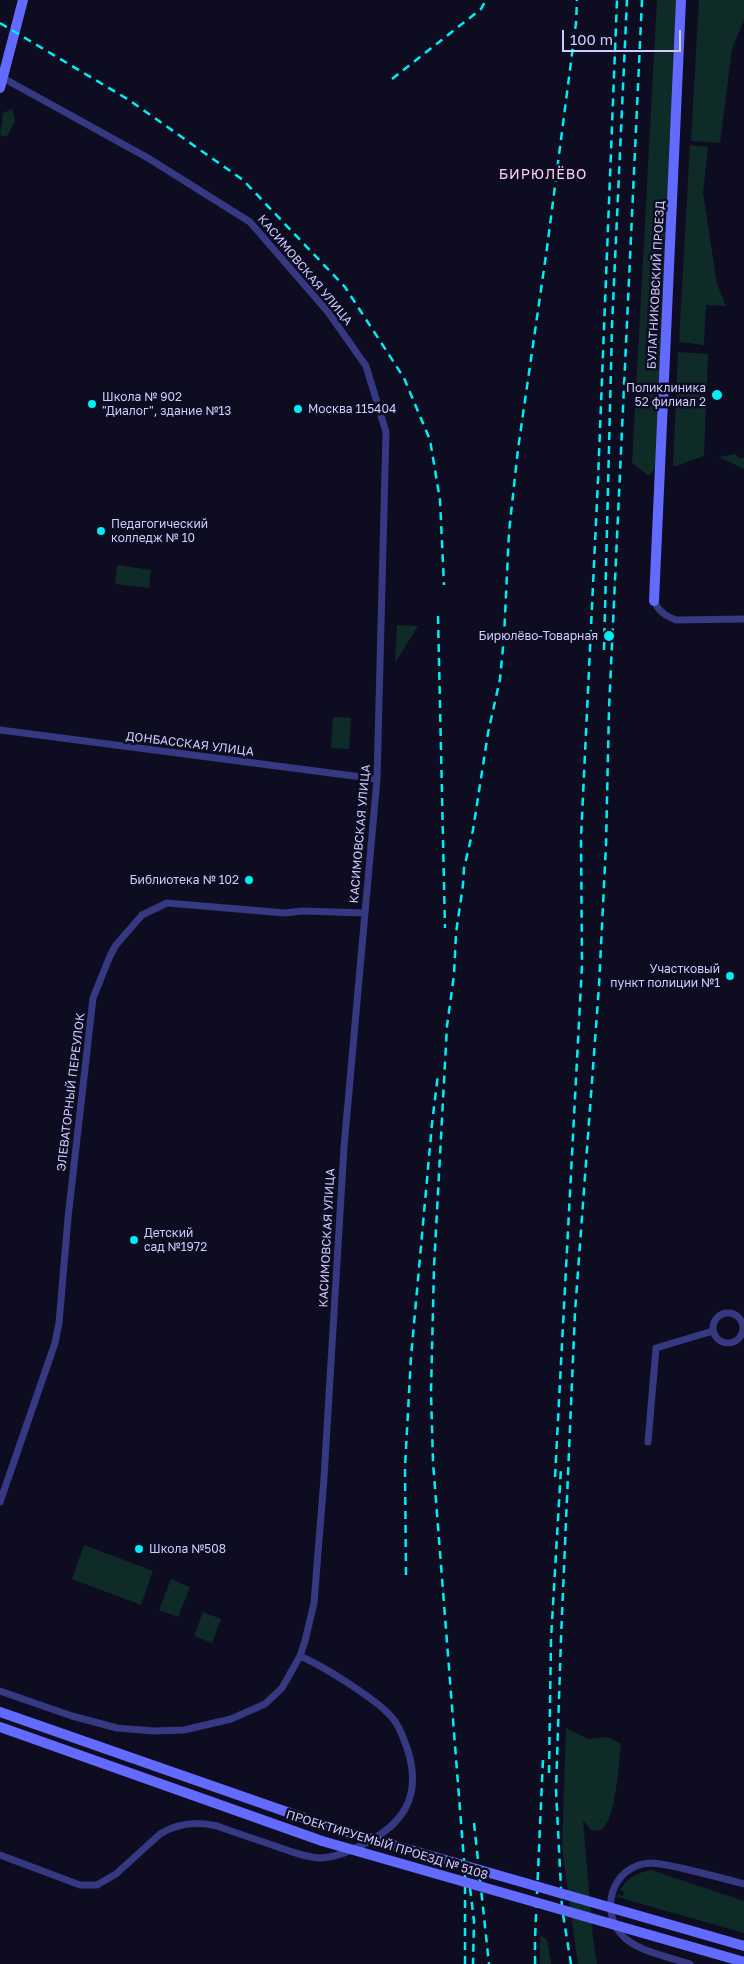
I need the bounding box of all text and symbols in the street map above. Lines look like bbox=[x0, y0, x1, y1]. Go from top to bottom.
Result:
scale bar bbox=[564, 20, 683, 52]
text: 100 m bbox=[570, 30, 613, 48]
district label: БИРЮЛЁВО bbox=[498, 167, 588, 183]
street label: БУЛАТНИКОВСКИЙ ПРОЕЗД bbox=[644, 200, 668, 370]
street label: КАСИМОВСКАЯ УЛИЦА bbox=[255, 212, 355, 328]
place label: Поликлиника 52 филиал 2 bbox=[626, 381, 706, 409]
marker: Поликлиника 52 филиал 2 bbox=[710, 388, 724, 402]
place label: Школа № 902 "Диалог", здание №13 bbox=[102, 390, 231, 418]
marker: Школа № 902 "Диалог", здание №13 bbox=[86, 398, 98, 410]
place label: Москва 115404 bbox=[308, 402, 396, 416]
marker: Москва 115404 bbox=[292, 403, 304, 415]
place label: Педагогический колледж № 10 bbox=[111, 517, 208, 545]
marker: Педагогический колледж № 10 bbox=[95, 525, 107, 537]
place label: Бирюлёво-Товарная bbox=[479, 629, 598, 643]
marker: Бирюлёво-Товарная bbox=[602, 629, 616, 643]
street label: ДОНБАССКАЯ УЛИЦА bbox=[125, 729, 255, 759]
street label: КАСИМОВСКАЯ УЛИЦА bbox=[347, 764, 373, 904]
place label: Библиотека № 102 bbox=[130, 873, 239, 887]
marker: Библиотека № 102 bbox=[243, 874, 255, 886]
place label: Участковый пункт полиции №1 bbox=[610, 962, 720, 990]
marker: Участковый пункт полиции №1 bbox=[724, 970, 736, 982]
street label: ЭЛЕВАТОРНЫЙ ПЕРЕУЛОК bbox=[54, 1012, 88, 1172]
street label: КАСИМОВСКАЯ УЛИЦА bbox=[316, 1168, 338, 1308]
place label: Детский сад №1972 bbox=[144, 1226, 207, 1254]
marker: Детский сад №1972 bbox=[128, 1234, 140, 1246]
place label: Школа №508 bbox=[149, 1542, 226, 1556]
marker: Школа №508 bbox=[133, 1543, 145, 1555]
street label: ПРОЕКТИРУЕМЫЙ ПРОЕЗД № 5108 bbox=[284, 1807, 490, 1883]

